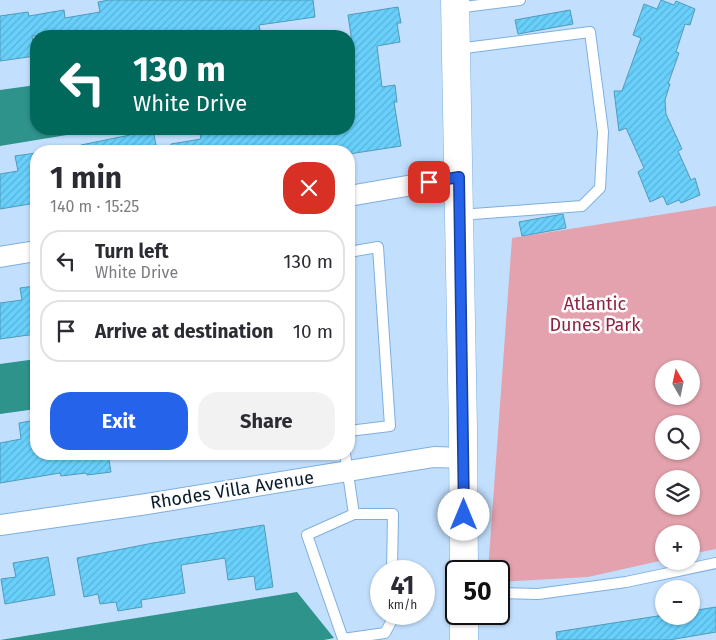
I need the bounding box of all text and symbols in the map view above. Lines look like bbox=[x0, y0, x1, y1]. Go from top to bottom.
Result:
text: 130 m bbox=[133, 48, 226, 90]
icon: left bbox=[50, 50, 115, 115]
text: White Drive bbox=[133, 90, 247, 117]
text: 1 min bbox=[50, 160, 122, 196]
pin bbox=[408, 161, 450, 203]
button: close bbox=[283, 162, 335, 214]
icon: arrive bbox=[415, 168, 443, 196]
text: 140 m · 15:25 bbox=[50, 197, 139, 216]
text: Turn left bbox=[95, 240, 169, 263]
icon: left bbox=[52, 247, 80, 275]
text: 130 m bbox=[283, 250, 333, 273]
text: White Drive bbox=[95, 263, 178, 282]
park label: Atlantic Dunes Park bbox=[549, 293, 641, 336]
icon: arrive bbox=[52, 317, 80, 345]
text: Arrive at destination bbox=[95, 320, 274, 343]
text: 10 m bbox=[293, 320, 333, 343]
north arrow bbox=[655, 360, 700, 405]
map controls bbox=[655, 360, 700, 625]
button: Exit bbox=[50, 392, 188, 450]
button: Share bbox=[198, 392, 335, 450]
button: search bbox=[655, 415, 700, 460]
street label: Rhodes Villa Avenue bbox=[149, 466, 315, 514]
button: layers bbox=[655, 470, 700, 515]
position arrow bbox=[437, 488, 489, 540]
button: + bbox=[655, 525, 700, 570]
speed limit sign: 50 bbox=[445, 560, 510, 625]
text: 41 bbox=[391, 571, 414, 601]
button: − bbox=[655, 580, 700, 625]
text: km/h bbox=[388, 598, 417, 612]

